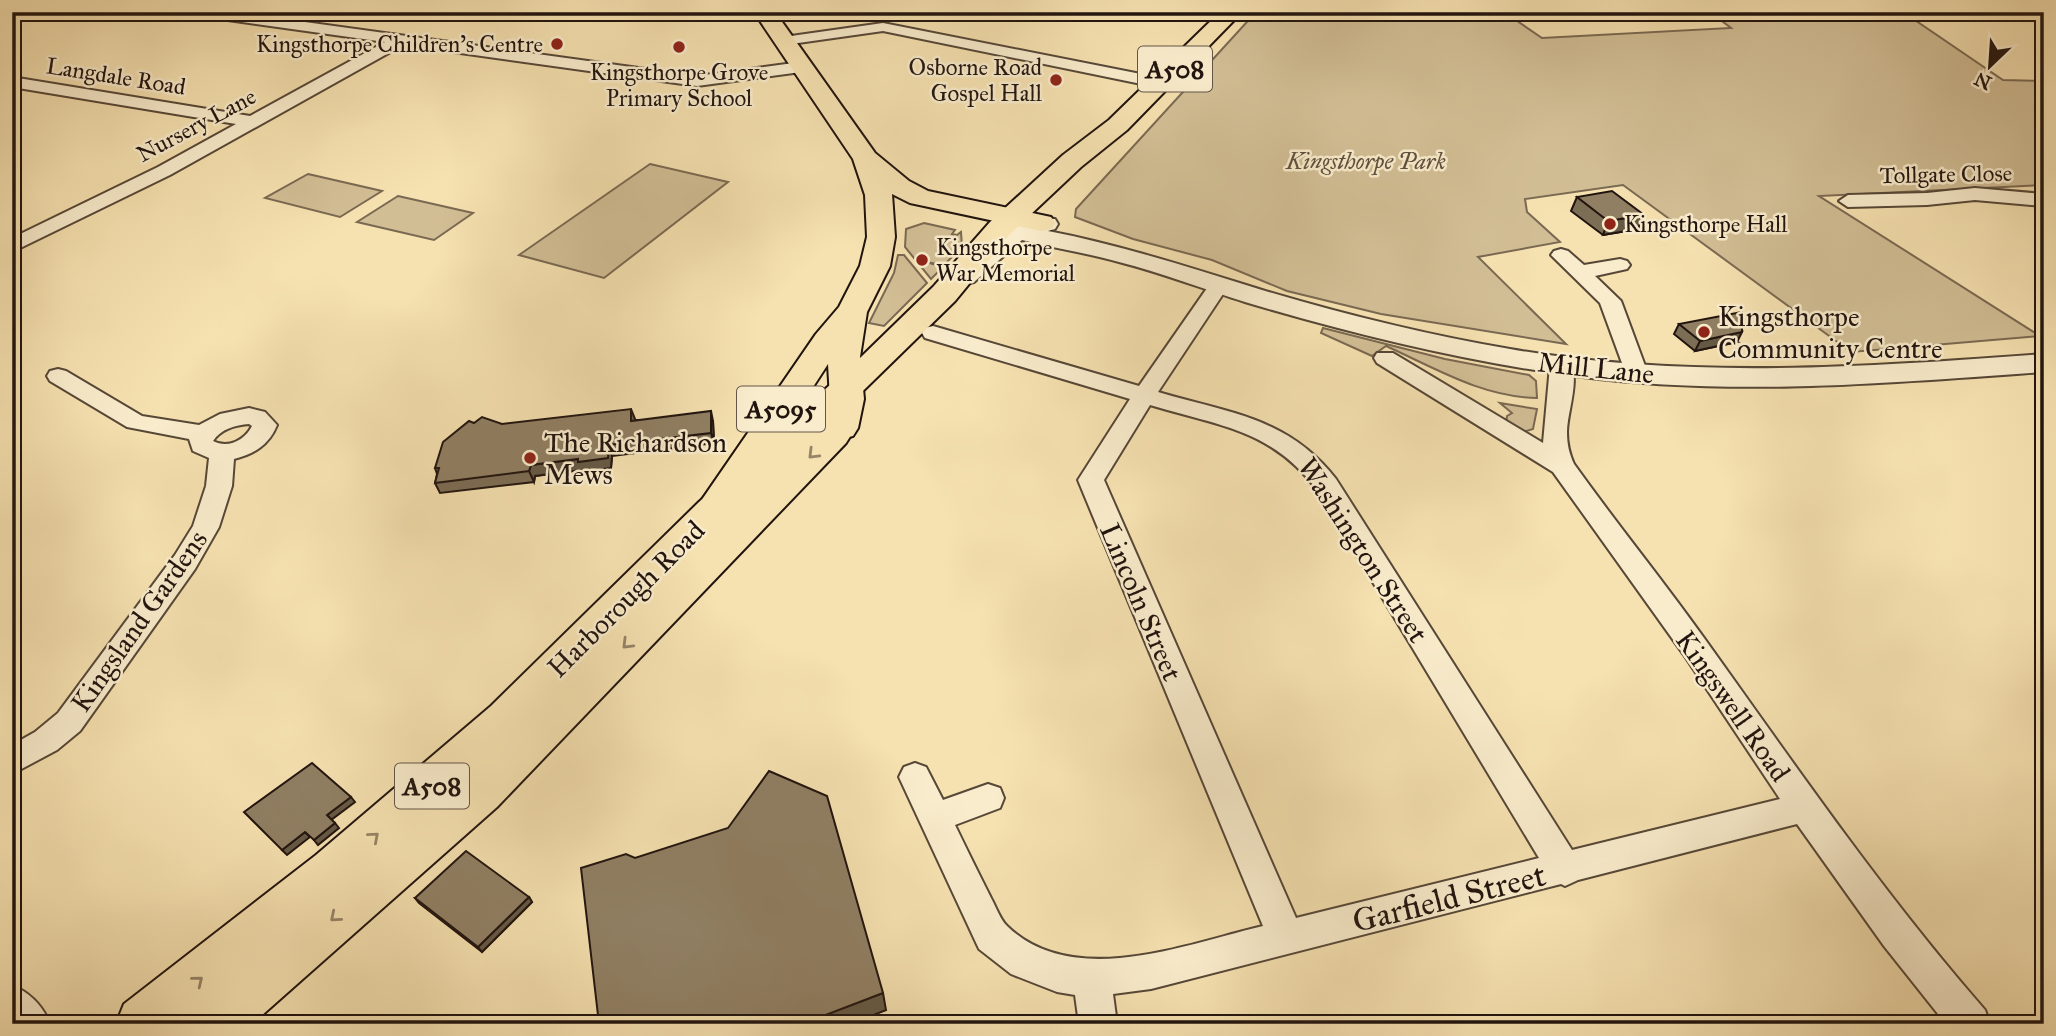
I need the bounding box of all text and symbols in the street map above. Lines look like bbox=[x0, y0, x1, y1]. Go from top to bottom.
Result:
place label: Kingsthorpe Children's Centre bbox=[256, 30, 543, 59]
north arrow bbox=[1954, 32, 2024, 102]
marker: Kingsthorpe Children's Centre bbox=[549, 36, 565, 52]
marker: Kingsthorpe Grove Primary School bbox=[671, 39, 687, 55]
road number: A508 bbox=[1138, 46, 1212, 92]
street label: Langdale Road bbox=[44, 51, 188, 102]
place label: Osborne Road Gospel Hall bbox=[909, 53, 1043, 107]
place label: Kingsthorpe Grove Primary School bbox=[590, 58, 768, 112]
text: N bbox=[1971, 67, 1995, 95]
marker: Osborne Road Gospel Hall bbox=[1048, 72, 1064, 88]
street label: Nursery Lane bbox=[132, 82, 260, 168]
park label: Kingsthorpe Park bbox=[1285, 147, 1446, 176]
street label: Tollgate Close bbox=[1879, 159, 2013, 190]
place label: Kingsthorpe Hall bbox=[1624, 210, 1788, 239]
marker: Kingsthorpe Hall bbox=[1602, 216, 1618, 232]
place label: Kingsthorpe War Memorial bbox=[936, 233, 1076, 287]
marker: Kingsthorpe War Memorial bbox=[914, 252, 930, 268]
place label: Kingsthorpe Community Centre bbox=[1718, 299, 1943, 366]
marker: Kingsthorpe Community Centre bbox=[1696, 324, 1712, 340]
street label: Mill Lane bbox=[1536, 344, 1656, 392]
road number: A5095 bbox=[737, 386, 825, 432]
place label: The Richardson Mews bbox=[544, 425, 727, 492]
one-way arrow bbox=[809, 446, 822, 459]
marker: The Richardson Mews bbox=[522, 450, 538, 466]
street label: Washington Street bbox=[1290, 451, 1436, 649]
street label: Harborough Road bbox=[540, 513, 712, 685]
street label: Lincoln Street bbox=[1092, 518, 1190, 686]
street label: Kingsland Gardens bbox=[63, 523, 215, 719]
street label: Kingswell Road bbox=[1668, 624, 1798, 788]
one-way arrow bbox=[622, 636, 635, 649]
road number: A508 bbox=[395, 764, 469, 808]
one-way arrow bbox=[365, 833, 378, 845]
street label: Garfield Street bbox=[1348, 855, 1550, 941]
one-way arrow bbox=[331, 909, 344, 921]
one-way arrow bbox=[189, 977, 202, 989]

